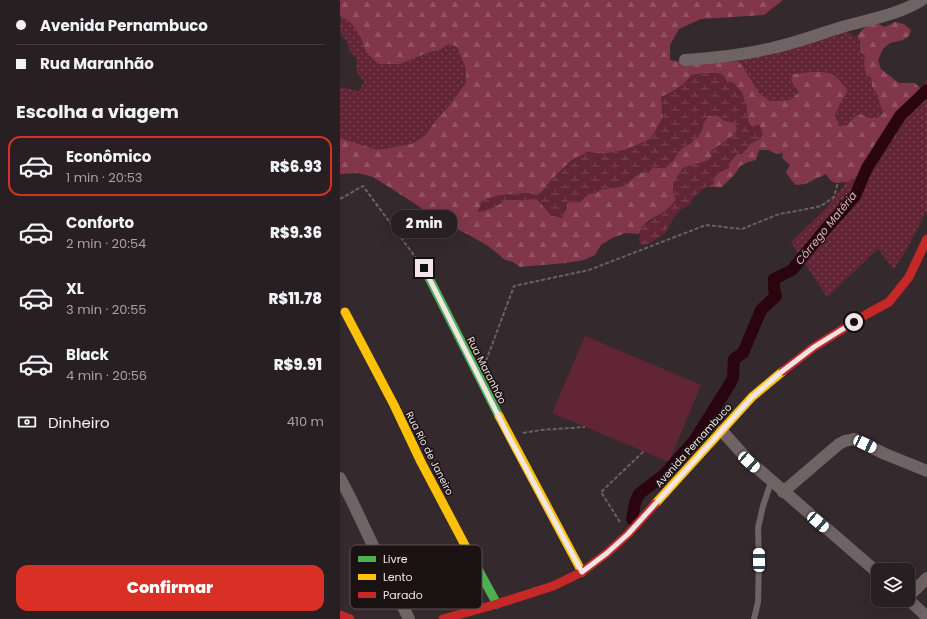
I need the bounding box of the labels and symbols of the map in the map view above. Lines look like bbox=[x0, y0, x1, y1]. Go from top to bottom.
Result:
water label: Córrego Matéria bbox=[791, 187, 861, 268]
callout: 2 min bbox=[391, 210, 457, 238]
route end bbox=[415, 259, 433, 277]
route start bbox=[845, 313, 863, 331]
street label: Rua Maranhão bbox=[463, 334, 510, 406]
street label: Avenida Pernambuco bbox=[652, 400, 735, 491]
street label: Rua Rio de Janeiro bbox=[402, 409, 457, 498]
car bbox=[852, 433, 878, 455]
car bbox=[736, 450, 762, 474]
car bbox=[805, 510, 831, 534]
legend bbox=[350, 545, 482, 609]
car bbox=[753, 548, 765, 572]
text: Livre bbox=[383, 551, 408, 567]
text: Lento bbox=[383, 569, 413, 585]
text: Parado bbox=[383, 587, 423, 603]

